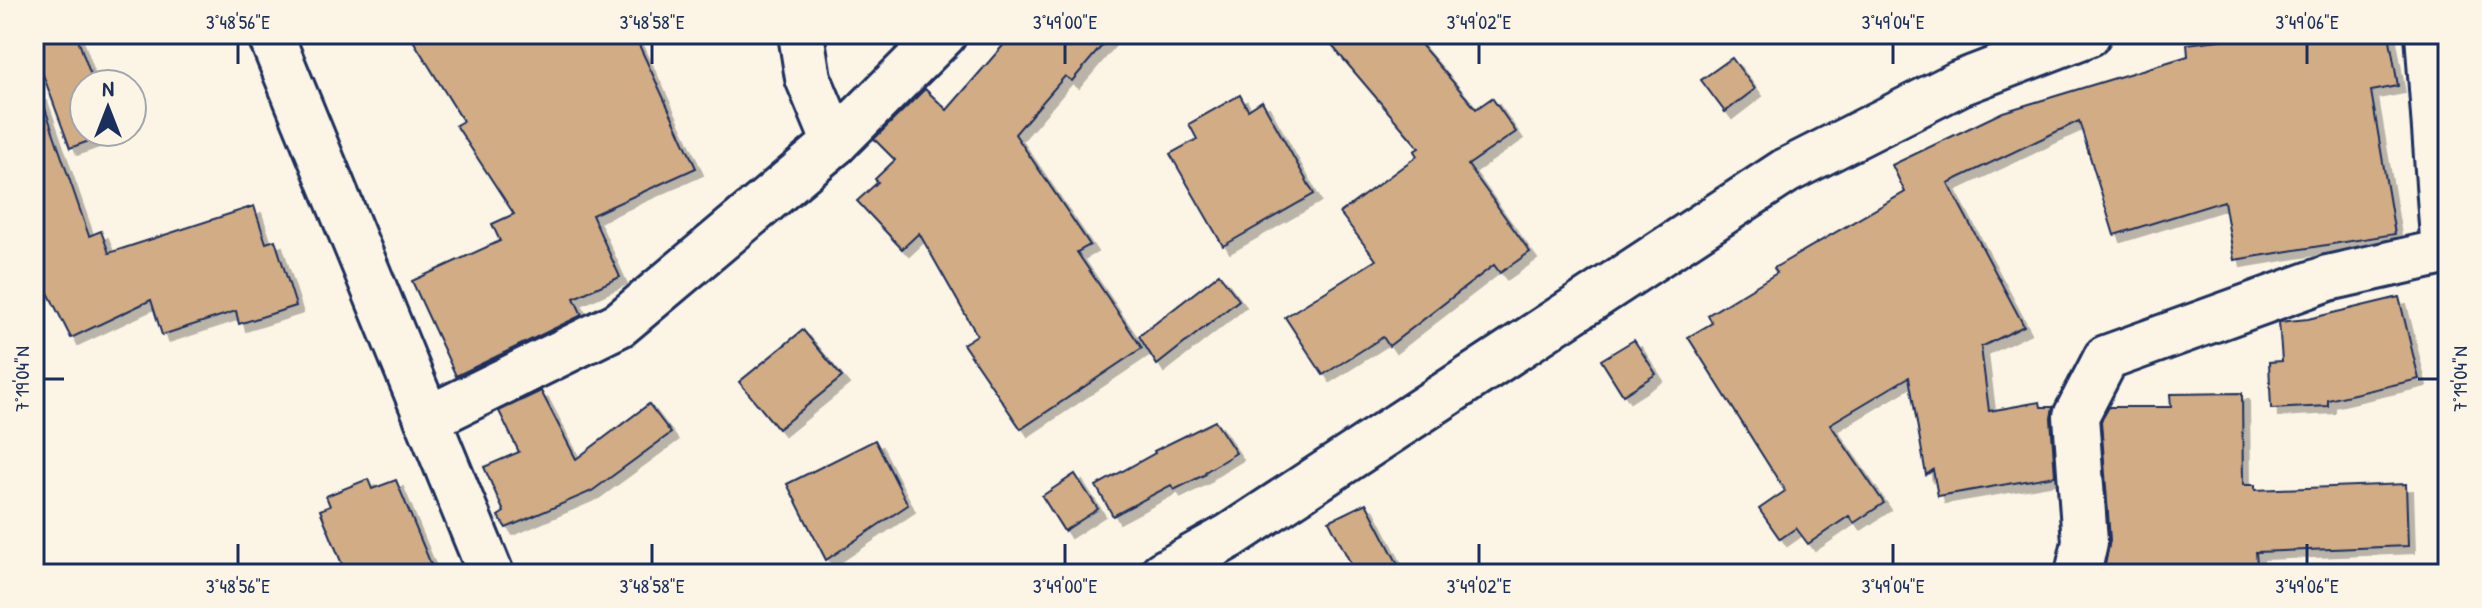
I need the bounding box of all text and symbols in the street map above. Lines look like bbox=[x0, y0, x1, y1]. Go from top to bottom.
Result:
text: 3°48'56"E bbox=[206, 8, 270, 35]
text: 3°48'58"E bbox=[619, 8, 685, 35]
text: 3°49'00"E bbox=[1033, 8, 1097, 35]
text: 3°49'02"E bbox=[1447, 8, 1512, 35]
text: 3°49'04"E bbox=[1861, 8, 1925, 35]
text: 3°49'06"E bbox=[2275, 8, 2339, 35]
north arrow bbox=[68, 68, 148, 148]
text: N bbox=[102, 73, 114, 103]
text: 7°19'04"N bbox=[8, 346, 35, 412]
text: 7°19'04"N bbox=[2446, 346, 2473, 412]
text: 3°48'56"E bbox=[206, 572, 270, 599]
text: 3°48'58"E bbox=[619, 572, 685, 599]
text: 3°49'00"E bbox=[1033, 572, 1097, 599]
text: 3°49'02"E bbox=[1447, 572, 1512, 599]
text: 3°49'04"E bbox=[1861, 572, 1925, 599]
text: 3°49'06"E bbox=[2275, 572, 2339, 599]

